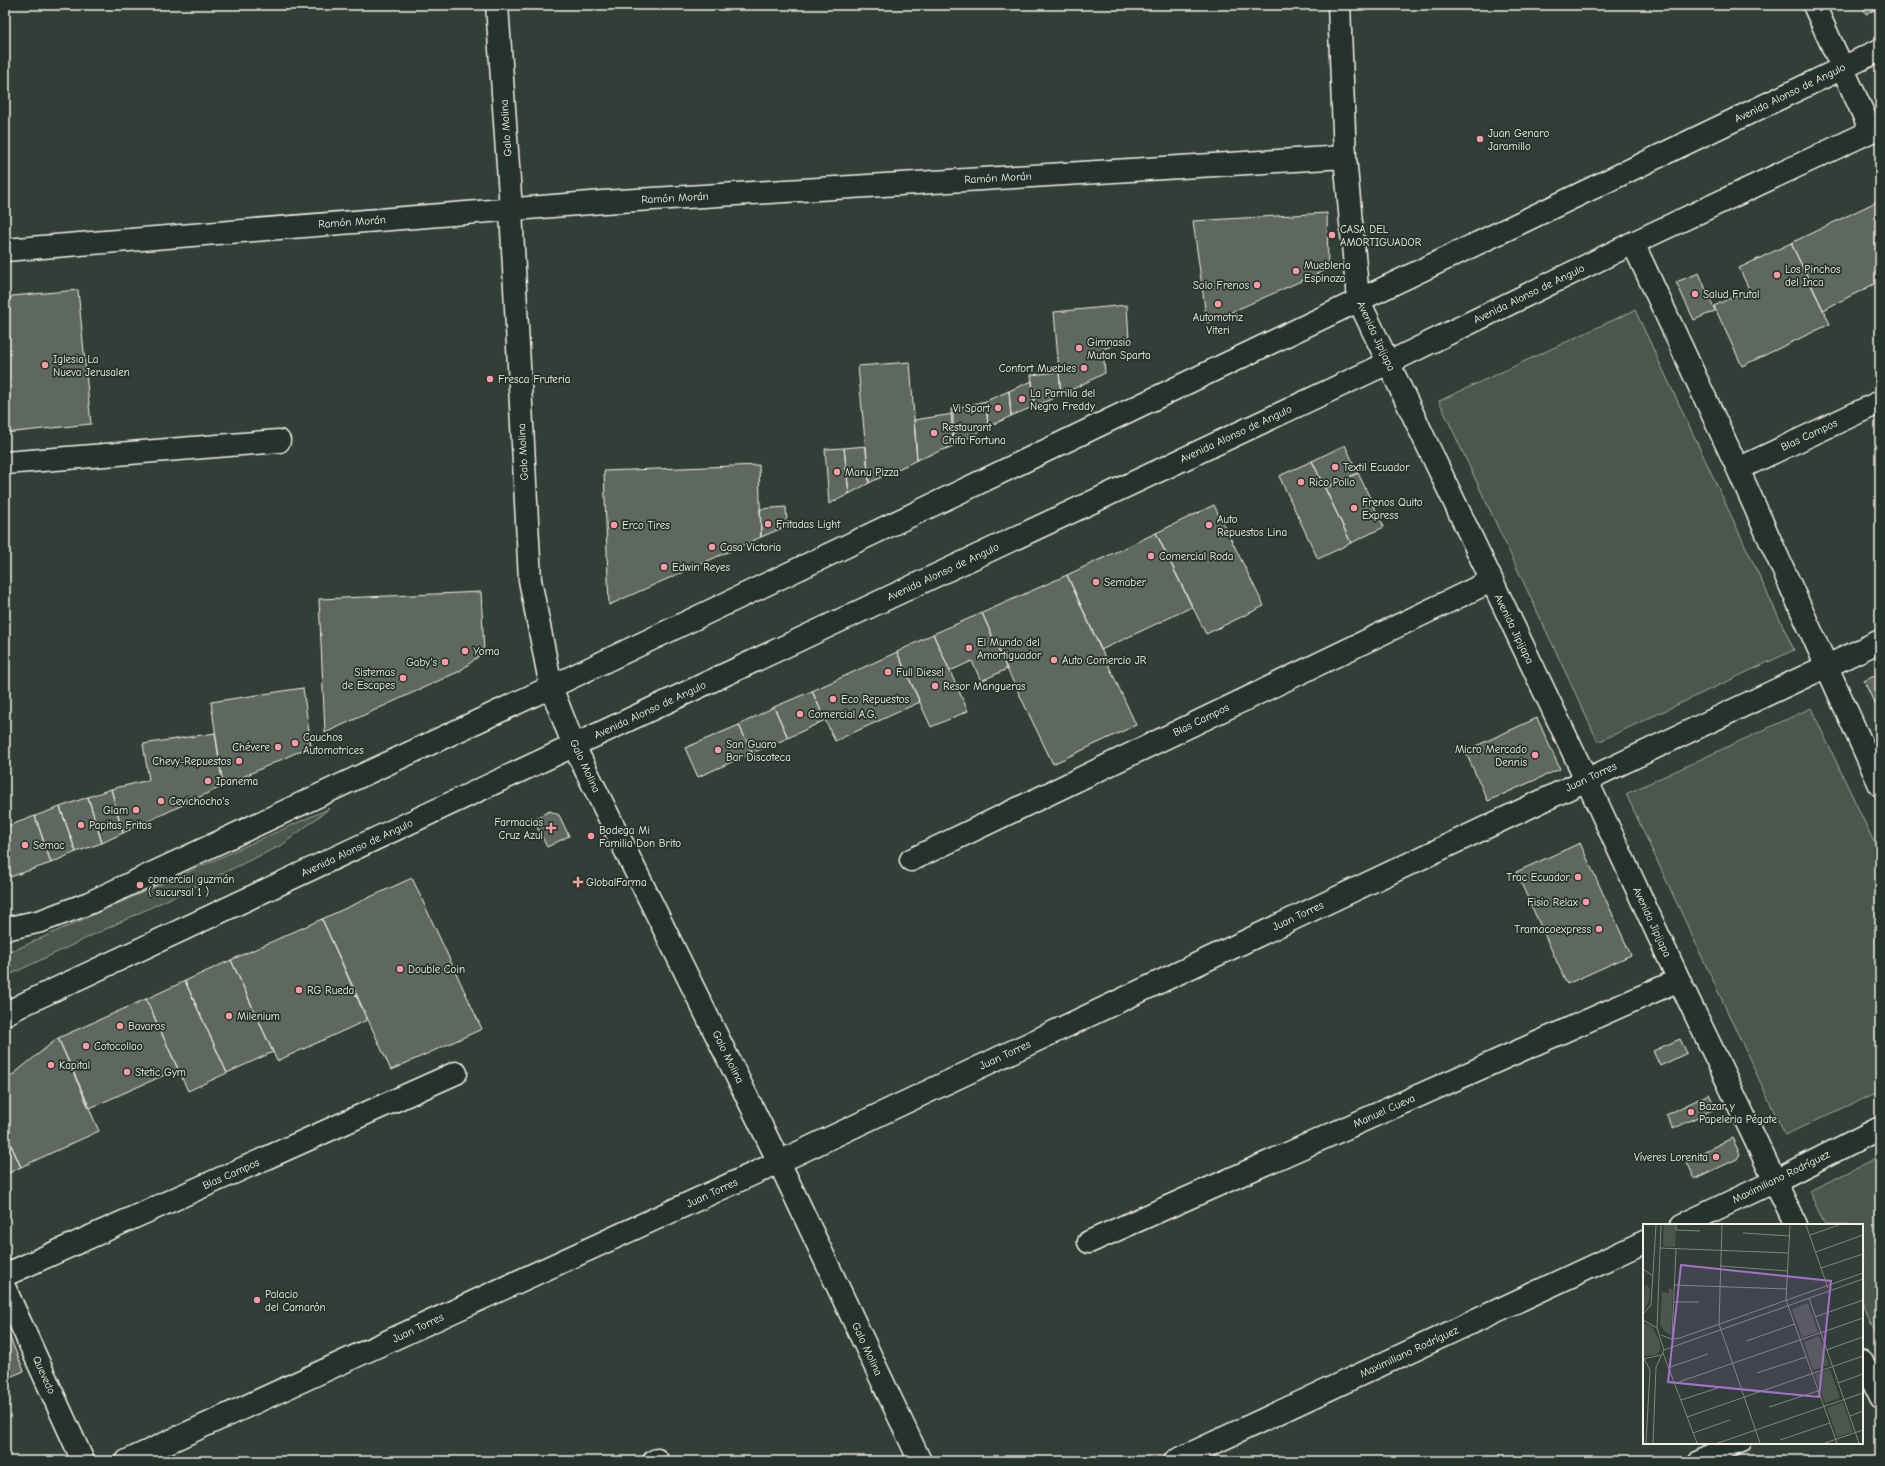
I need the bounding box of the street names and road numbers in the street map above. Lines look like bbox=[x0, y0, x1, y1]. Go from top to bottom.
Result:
street label: Avenida Alonso de Angulo bbox=[1732, 60, 1848, 126]
street label: Galo Molina bbox=[498, 99, 514, 157]
street label: Ramón Morán bbox=[964, 170, 1032, 186]
street label: Ramón Morán bbox=[641, 190, 709, 206]
street label: Ramón Morán bbox=[318, 213, 386, 231]
street label: Avenida Alonso de Angulo bbox=[1471, 261, 1587, 327]
street label: Avenida Jipijapa bbox=[1354, 299, 1398, 373]
street label: Avenida Alonso de Angulo bbox=[1178, 402, 1294, 466]
street label: Blas Campos bbox=[1779, 416, 1840, 454]
street label: Galo Molina bbox=[515, 423, 531, 481]
street label: Avenida Alonso de Angulo bbox=[885, 540, 1001, 604]
street label: Avenida Jipijapa bbox=[1492, 592, 1536, 666]
street label: Avenida Alonso de Angulo bbox=[592, 678, 708, 742]
street label: Blas Campos bbox=[1171, 701, 1232, 739]
street label: Galo Molina bbox=[567, 737, 603, 795]
street label: Juan Torres bbox=[1563, 759, 1619, 795]
street label: Avenida Alonso de Angulo bbox=[299, 816, 415, 880]
street label: Avenida Jipijapa bbox=[1630, 885, 1674, 959]
street label: Juan Torres bbox=[1270, 898, 1326, 934]
street label: Galo Molina bbox=[710, 1028, 746, 1086]
street label: Juan Torres bbox=[977, 1037, 1033, 1073]
street label: Manuel Cueva bbox=[1351, 1092, 1417, 1130]
street label: Maximiliano Rodríguez bbox=[1730, 1148, 1832, 1206]
street label: Blas Campos bbox=[201, 1156, 262, 1192]
street label: Juan Torres bbox=[684, 1175, 740, 1211]
street label: Juan Torres bbox=[390, 1310, 446, 1346]
street label: Galo Molina bbox=[849, 1320, 885, 1378]
street label: Maximiliano Rodríguez bbox=[1358, 1323, 1460, 1381]
street label: Quevedo bbox=[30, 1354, 58, 1396]

